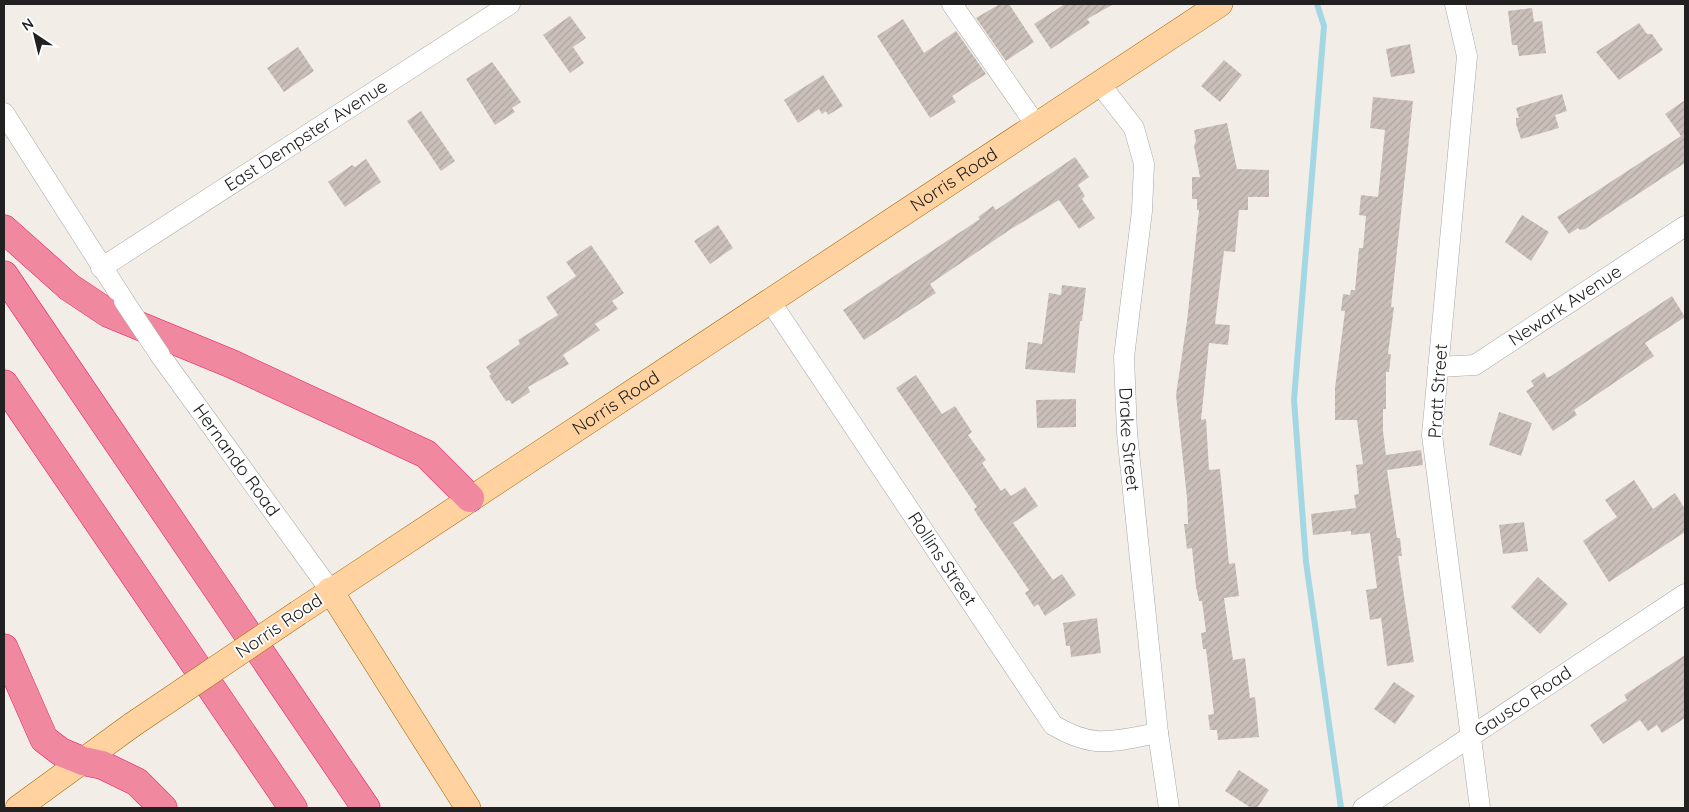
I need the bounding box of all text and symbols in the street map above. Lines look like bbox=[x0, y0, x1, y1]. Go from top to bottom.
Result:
north arrow bbox=[10, 10, 60, 60]
text: N bbox=[18, 14, 37, 35]
street label: East Dempster Avenue bbox=[220, 74, 392, 196]
street label: Norris Road bbox=[906, 142, 1002, 216]
street label: Newark Avenue bbox=[1504, 259, 1626, 351]
street label: Pratt Street bbox=[1423, 343, 1452, 439]
street label: Norris Road bbox=[568, 365, 664, 440]
street label: Drake Street bbox=[1114, 387, 1145, 492]
street label: Hernando Road bbox=[188, 399, 285, 521]
street label: Rollins Street bbox=[903, 507, 982, 610]
street label: Norris Road bbox=[231, 588, 326, 663]
street label: Gausco Road bbox=[1470, 661, 1576, 742]

